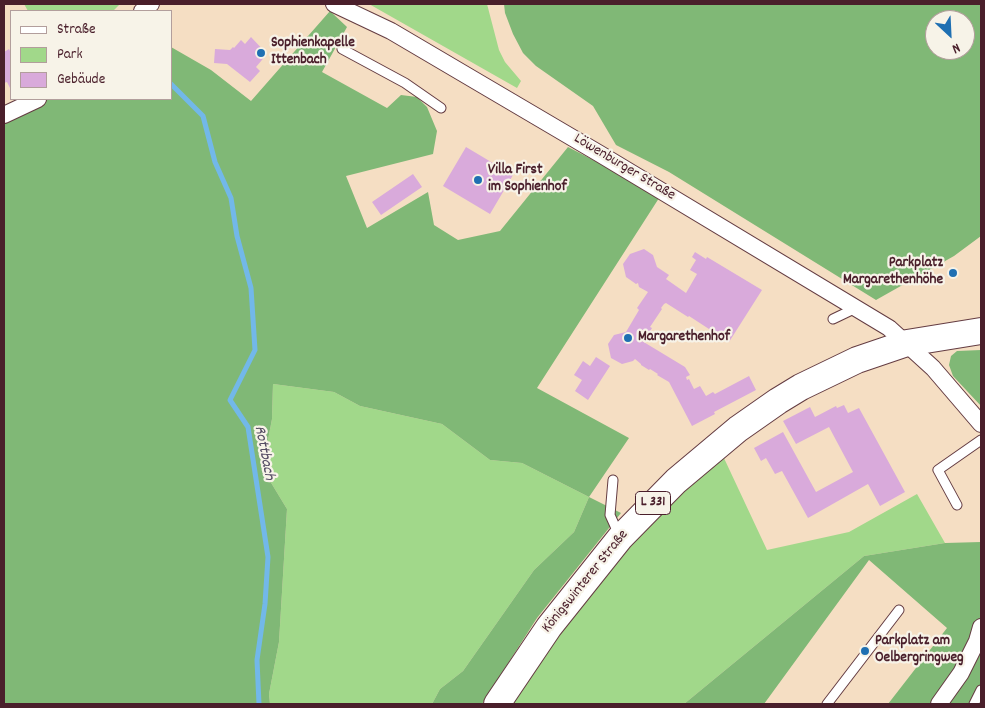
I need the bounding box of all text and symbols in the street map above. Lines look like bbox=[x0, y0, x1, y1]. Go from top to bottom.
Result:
legend bbox=[10, 10, 172, 100]
north arrow bbox=[925, 10, 975, 60]
text: Straße bbox=[57, 19, 95, 41]
place label: Sophienkapelle Ittenbach bbox=[271, 35, 355, 70]
text: N bbox=[949, 37, 963, 58]
text: Park bbox=[57, 44, 83, 66]
marker: Sophienkapelle Ittenbach bbox=[255, 47, 267, 59]
text: Gebäude bbox=[57, 69, 105, 91]
street label: Löwenburger Straße bbox=[570, 131, 678, 205]
place label: Villa First im Sophienhof bbox=[488, 162, 567, 197]
marker: Villa First im Sophienhof bbox=[472, 174, 484, 186]
place label: Parkplatz Margarethenhöhe bbox=[843, 255, 943, 290]
marker: Parkplatz Margarethenhöhe bbox=[947, 267, 959, 279]
place label: Margarethenhof bbox=[638, 329, 730, 347]
marker: Margarethenhof bbox=[622, 332, 634, 344]
water label: Rottbach bbox=[248, 424, 278, 482]
road number: L 331 bbox=[636, 492, 670, 514]
street label: Königswinterer Straße bbox=[539, 527, 633, 637]
place label: Parkplatz am Oelbergringweg bbox=[875, 633, 964, 668]
marker: Parkplatz am Oelbergringweg bbox=[859, 645, 871, 657]

